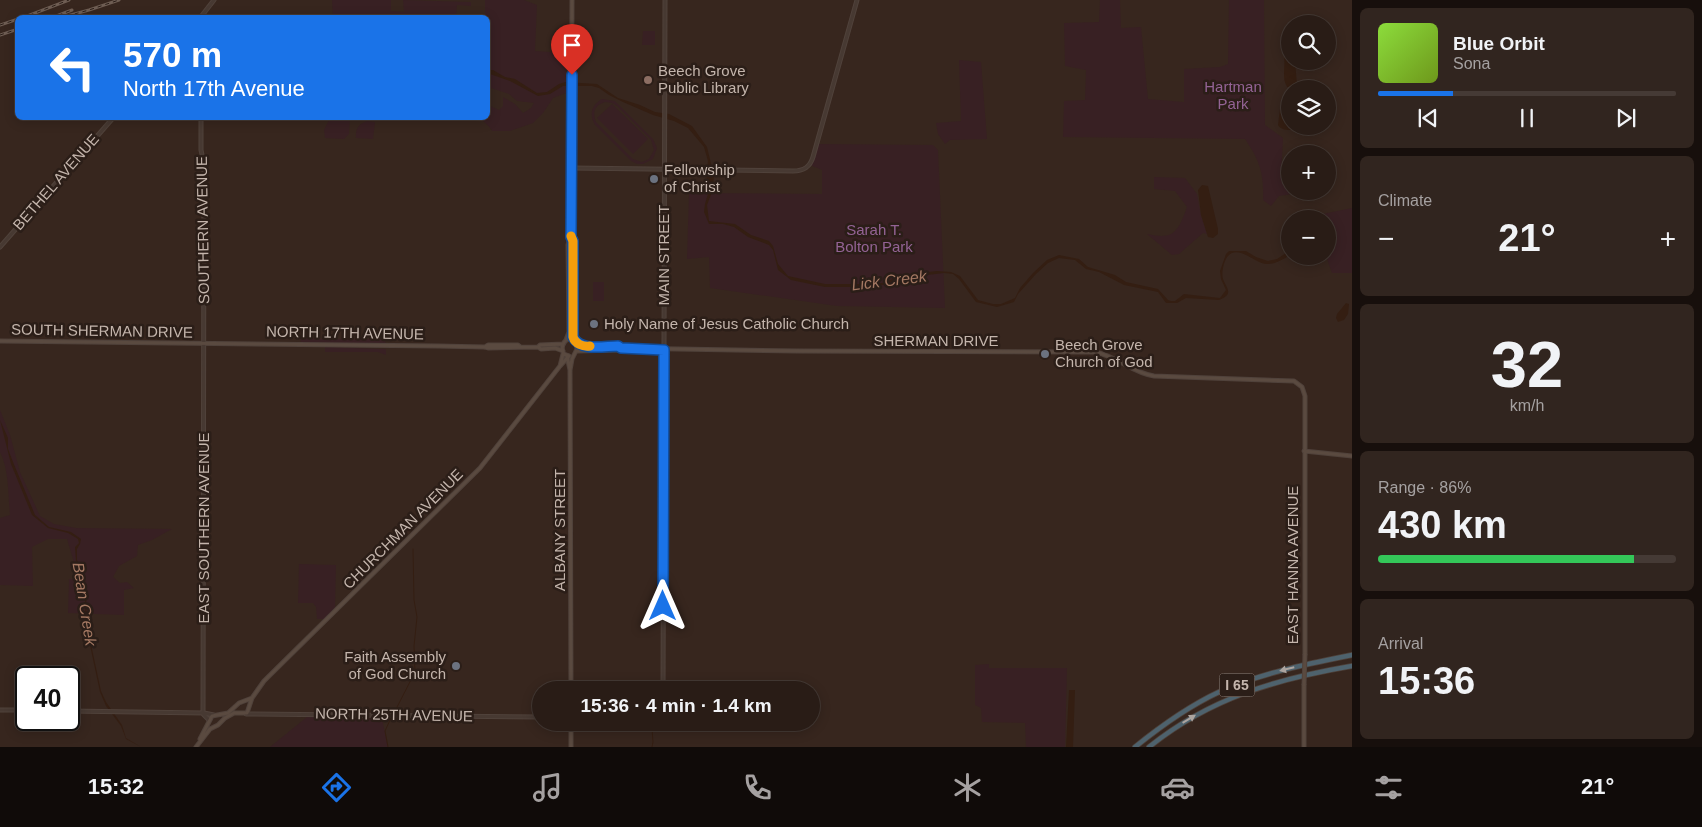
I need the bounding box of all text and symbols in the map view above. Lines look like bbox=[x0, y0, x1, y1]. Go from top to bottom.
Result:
map controls bbox=[1281, 15, 1336, 265]
button: search bbox=[1281, 15, 1336, 70]
pin bbox=[551, 24, 593, 75]
icon: arrive bbox=[558, 31, 586, 59]
text: Blue Orbit bbox=[1453, 33, 1545, 54]
icon: left bbox=[40, 35, 105, 100]
text: 570 m bbox=[123, 35, 222, 74]
text: Sona bbox=[1453, 55, 1490, 72]
place label: Beech Grove Public Library bbox=[658, 62, 749, 96]
marker: Beech Grove Public Library bbox=[642, 74, 654, 86]
text: North 17th Avenue bbox=[123, 76, 305, 101]
park label: Hartman Park bbox=[1204, 78, 1262, 112]
button: layers bbox=[1281, 80, 1336, 135]
icon: previous bbox=[1414, 104, 1442, 132]
icon: pause bbox=[1513, 104, 1541, 132]
icon: next bbox=[1612, 104, 1640, 132]
street label: BETHEL AVENUE bbox=[9, 130, 102, 233]
button: + bbox=[1281, 145, 1336, 200]
street label: SOUTHERN AVENUE bbox=[193, 156, 212, 304]
place label: Fellowship of Christ bbox=[664, 161, 735, 195]
marker: Fellowship of Christ bbox=[648, 173, 660, 185]
text: Climate bbox=[1378, 192, 1432, 209]
street label: MAIN STREET bbox=[655, 205, 672, 305]
button: − bbox=[1281, 210, 1336, 265]
text: 21° bbox=[1498, 217, 1556, 259]
park label: Sarah T. Bolton Park bbox=[835, 221, 913, 255]
text: − bbox=[1378, 223, 1394, 254]
text: + bbox=[1660, 223, 1676, 254]
water label: Lick Creek bbox=[851, 267, 929, 294]
place label: Holy Name of Jesus Catholic Church bbox=[604, 315, 849, 332]
marker: Holy Name of Jesus Catholic Church bbox=[588, 318, 600, 330]
street label: SOUTH SHERMAN DRIVE bbox=[11, 320, 193, 341]
street label: NORTH 17TH AVENUE bbox=[266, 323, 424, 342]
text: 32 bbox=[1491, 328, 1563, 401]
street label: SHERMAN DRIVE bbox=[873, 332, 999, 349]
place label: Beech Grove Church of God bbox=[1055, 336, 1153, 370]
marker: Beech Grove Church of God bbox=[1039, 348, 1051, 360]
text: km/h bbox=[1510, 397, 1544, 414]
street label: EAST SOUTHERN AVENUE bbox=[195, 432, 212, 624]
street label: CHURCHMAN AVENUE bbox=[339, 465, 466, 592]
street label: ALBANY STREET bbox=[551, 469, 568, 591]
text: Range · 86% bbox=[1378, 479, 1471, 496]
street label: EAST HANNA AVENUE bbox=[1284, 486, 1301, 644]
text: 430 km bbox=[1378, 504, 1507, 546]
water label: Bean Creek bbox=[70, 561, 100, 648]
position arrow bbox=[636, 579, 688, 631]
text: Arrival bbox=[1378, 635, 1423, 652]
place label: Faith Assembly of God Church bbox=[344, 648, 446, 682]
marker: Faith Assembly of God Church bbox=[450, 660, 462, 672]
text: 15:36 bbox=[1378, 660, 1475, 702]
one-way arrow bbox=[1280, 665, 1295, 673]
speed limit sign: 40 bbox=[15, 666, 80, 731]
road number: I 65 bbox=[1220, 674, 1254, 696]
text: 15:36 · 4 min · 1.4 km bbox=[580, 695, 772, 716]
street label: NORTH 25TH AVENUE bbox=[315, 705, 473, 724]
one-way arrow bbox=[1182, 715, 1195, 724]
icon: directions bbox=[319, 770, 354, 805]
icon: music bbox=[530, 770, 565, 805]
icon: phone bbox=[740, 770, 775, 805]
icon: climate bbox=[950, 770, 985, 805]
icon: car bbox=[1160, 770, 1195, 805]
icon: filters bbox=[1371, 770, 1406, 805]
text: 15:32 bbox=[88, 774, 144, 799]
text: 21° bbox=[1581, 774, 1614, 799]

